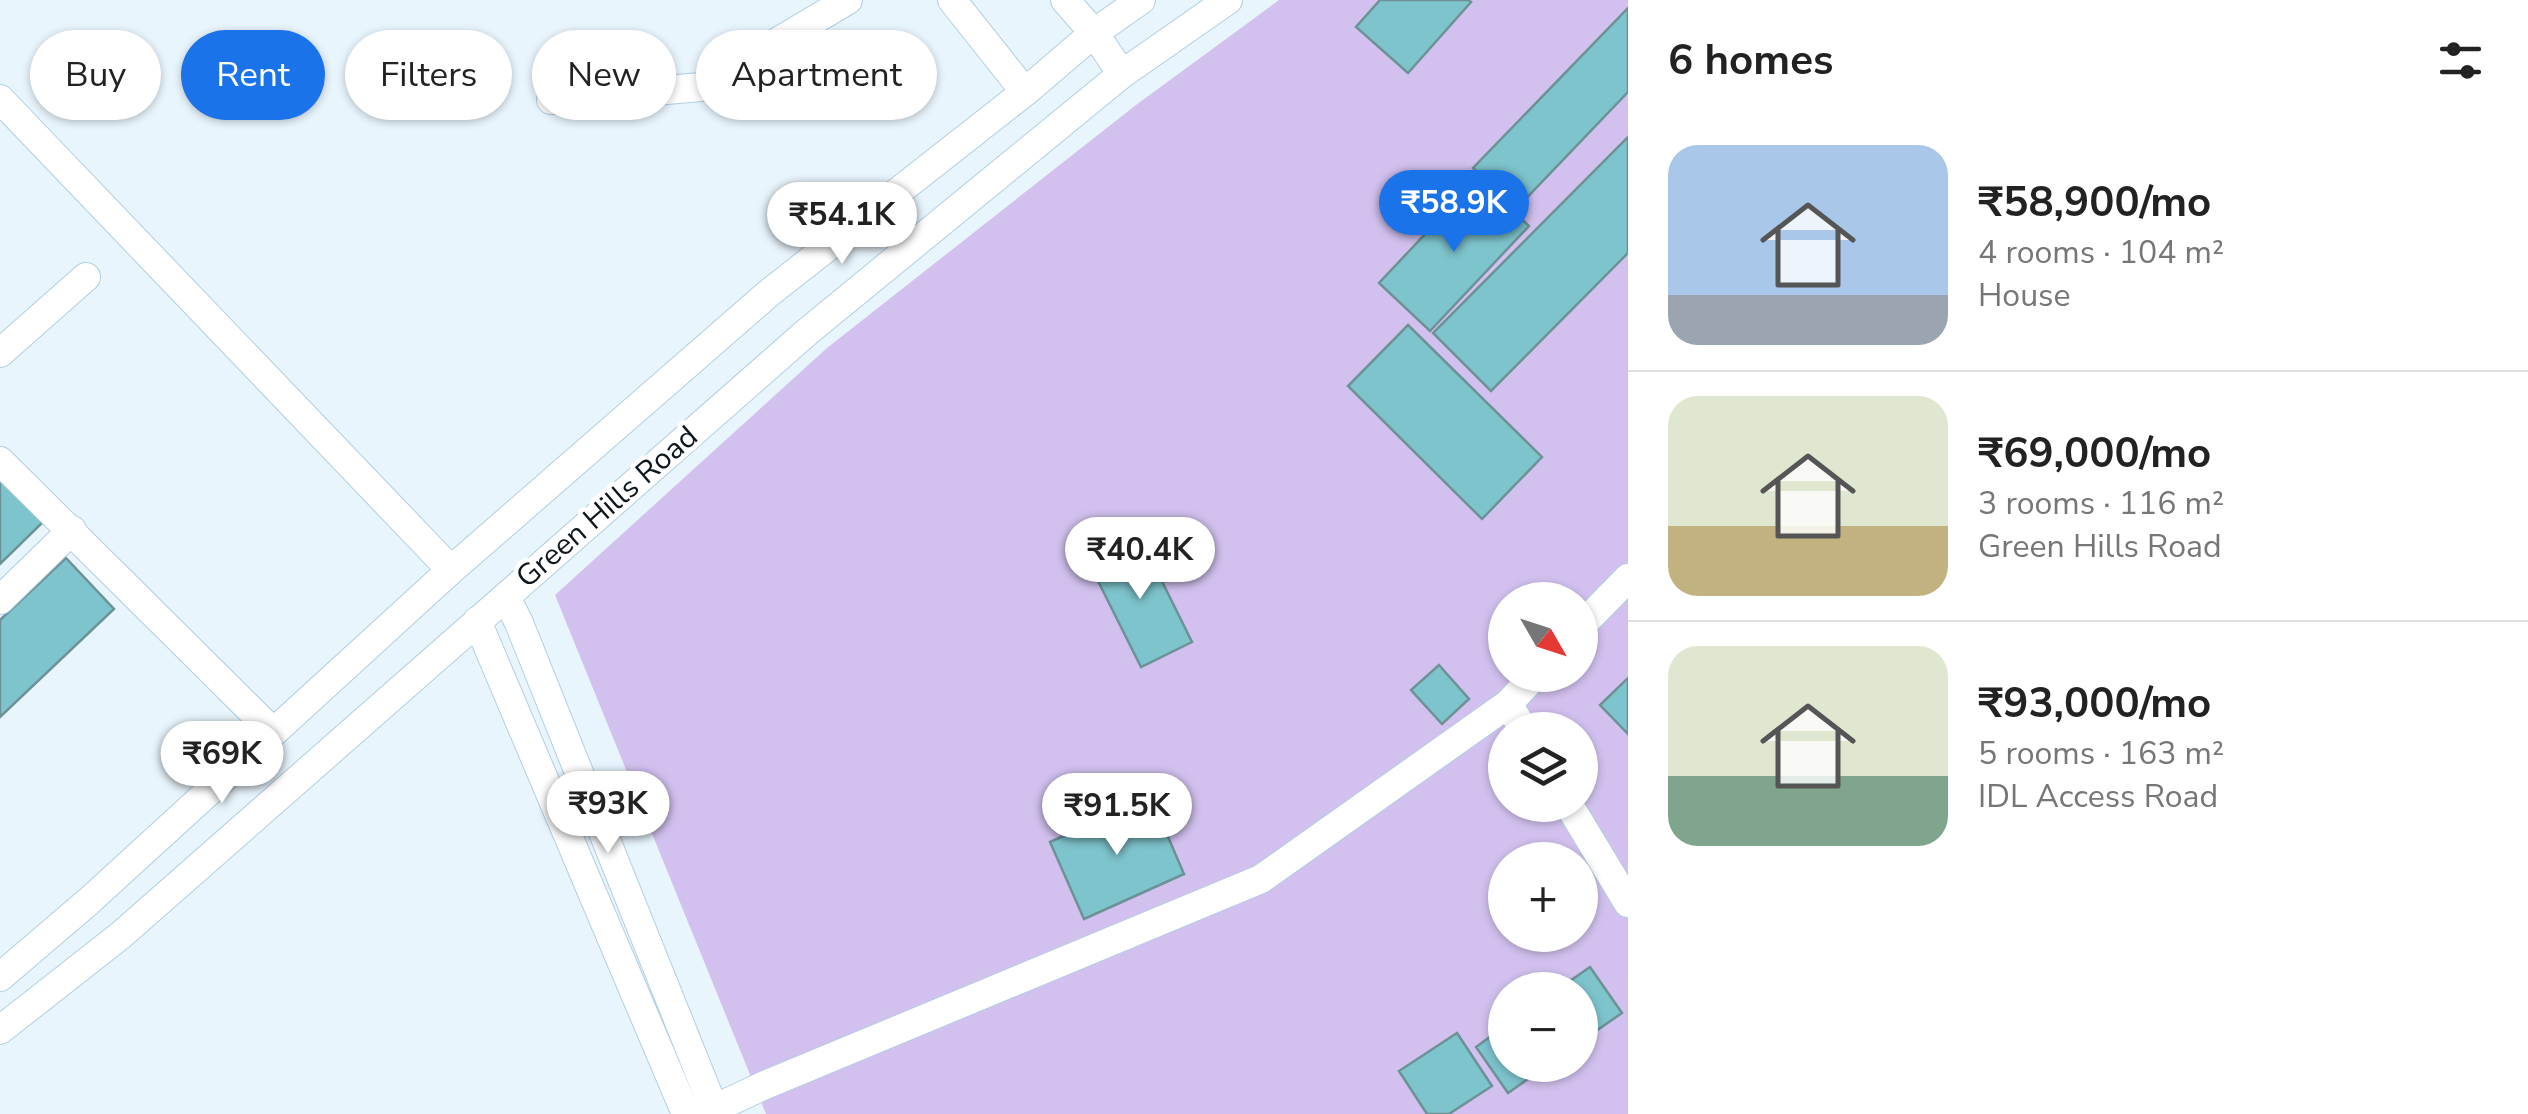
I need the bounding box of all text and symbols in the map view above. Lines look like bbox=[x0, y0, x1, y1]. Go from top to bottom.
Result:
chip: Buy bbox=[30, 30, 161, 120]
chip: Rent bbox=[181, 30, 325, 120]
chip: Filters bbox=[345, 30, 512, 120]
chip: New bbox=[532, 30, 676, 120]
chip: Apartment bbox=[696, 30, 937, 120]
text: 6 homes bbox=[1668, 32, 1833, 89]
icon: filters bbox=[2433, 33, 2488, 88]
pin: ₹58.9K bbox=[1373, 170, 1535, 255]
text: ₹58,900/mo bbox=[1978, 174, 2211, 231]
text: ₹58.9K bbox=[1401, 181, 1507, 224]
pin: ₹54.1K bbox=[761, 182, 923, 267]
icon: home bbox=[1748, 185, 1868, 305]
text: ₹54.1K bbox=[789, 193, 895, 236]
text: 4 rooms · 104 m² bbox=[1978, 231, 2224, 274]
text: House bbox=[1978, 274, 2071, 317]
street label: Green Hills Road bbox=[507, 417, 707, 597]
text: ₹69,000/mo bbox=[1978, 425, 2211, 482]
icon: home bbox=[1748, 436, 1868, 556]
text: 3 rooms · 116 m² bbox=[1978, 482, 2224, 525]
pin: ₹40.4K bbox=[1059, 517, 1221, 602]
text: Green Hills Road bbox=[1978, 525, 2222, 568]
text: ₹40.4K bbox=[1087, 528, 1193, 571]
north arrow bbox=[1488, 582, 1598, 692]
map controls bbox=[1488, 582, 1598, 1082]
text: ₹93,000/mo bbox=[1978, 675, 2211, 732]
icon: home bbox=[1748, 686, 1868, 806]
button: layers bbox=[1488, 712, 1598, 822]
pin: ₹69K bbox=[163, 721, 281, 806]
text: ₹69K bbox=[183, 732, 261, 775]
text: 5 rooms · 163 m² bbox=[1978, 732, 2224, 775]
pin: ₹93K bbox=[549, 771, 667, 856]
pin: ₹91.5K bbox=[1036, 773, 1198, 858]
text: IDL Access Road bbox=[1978, 775, 2218, 818]
text: ₹93K bbox=[569, 782, 647, 825]
text: ₹91.5K bbox=[1064, 784, 1170, 827]
button: + bbox=[1488, 842, 1598, 952]
button: − bbox=[1488, 972, 1598, 1082]

